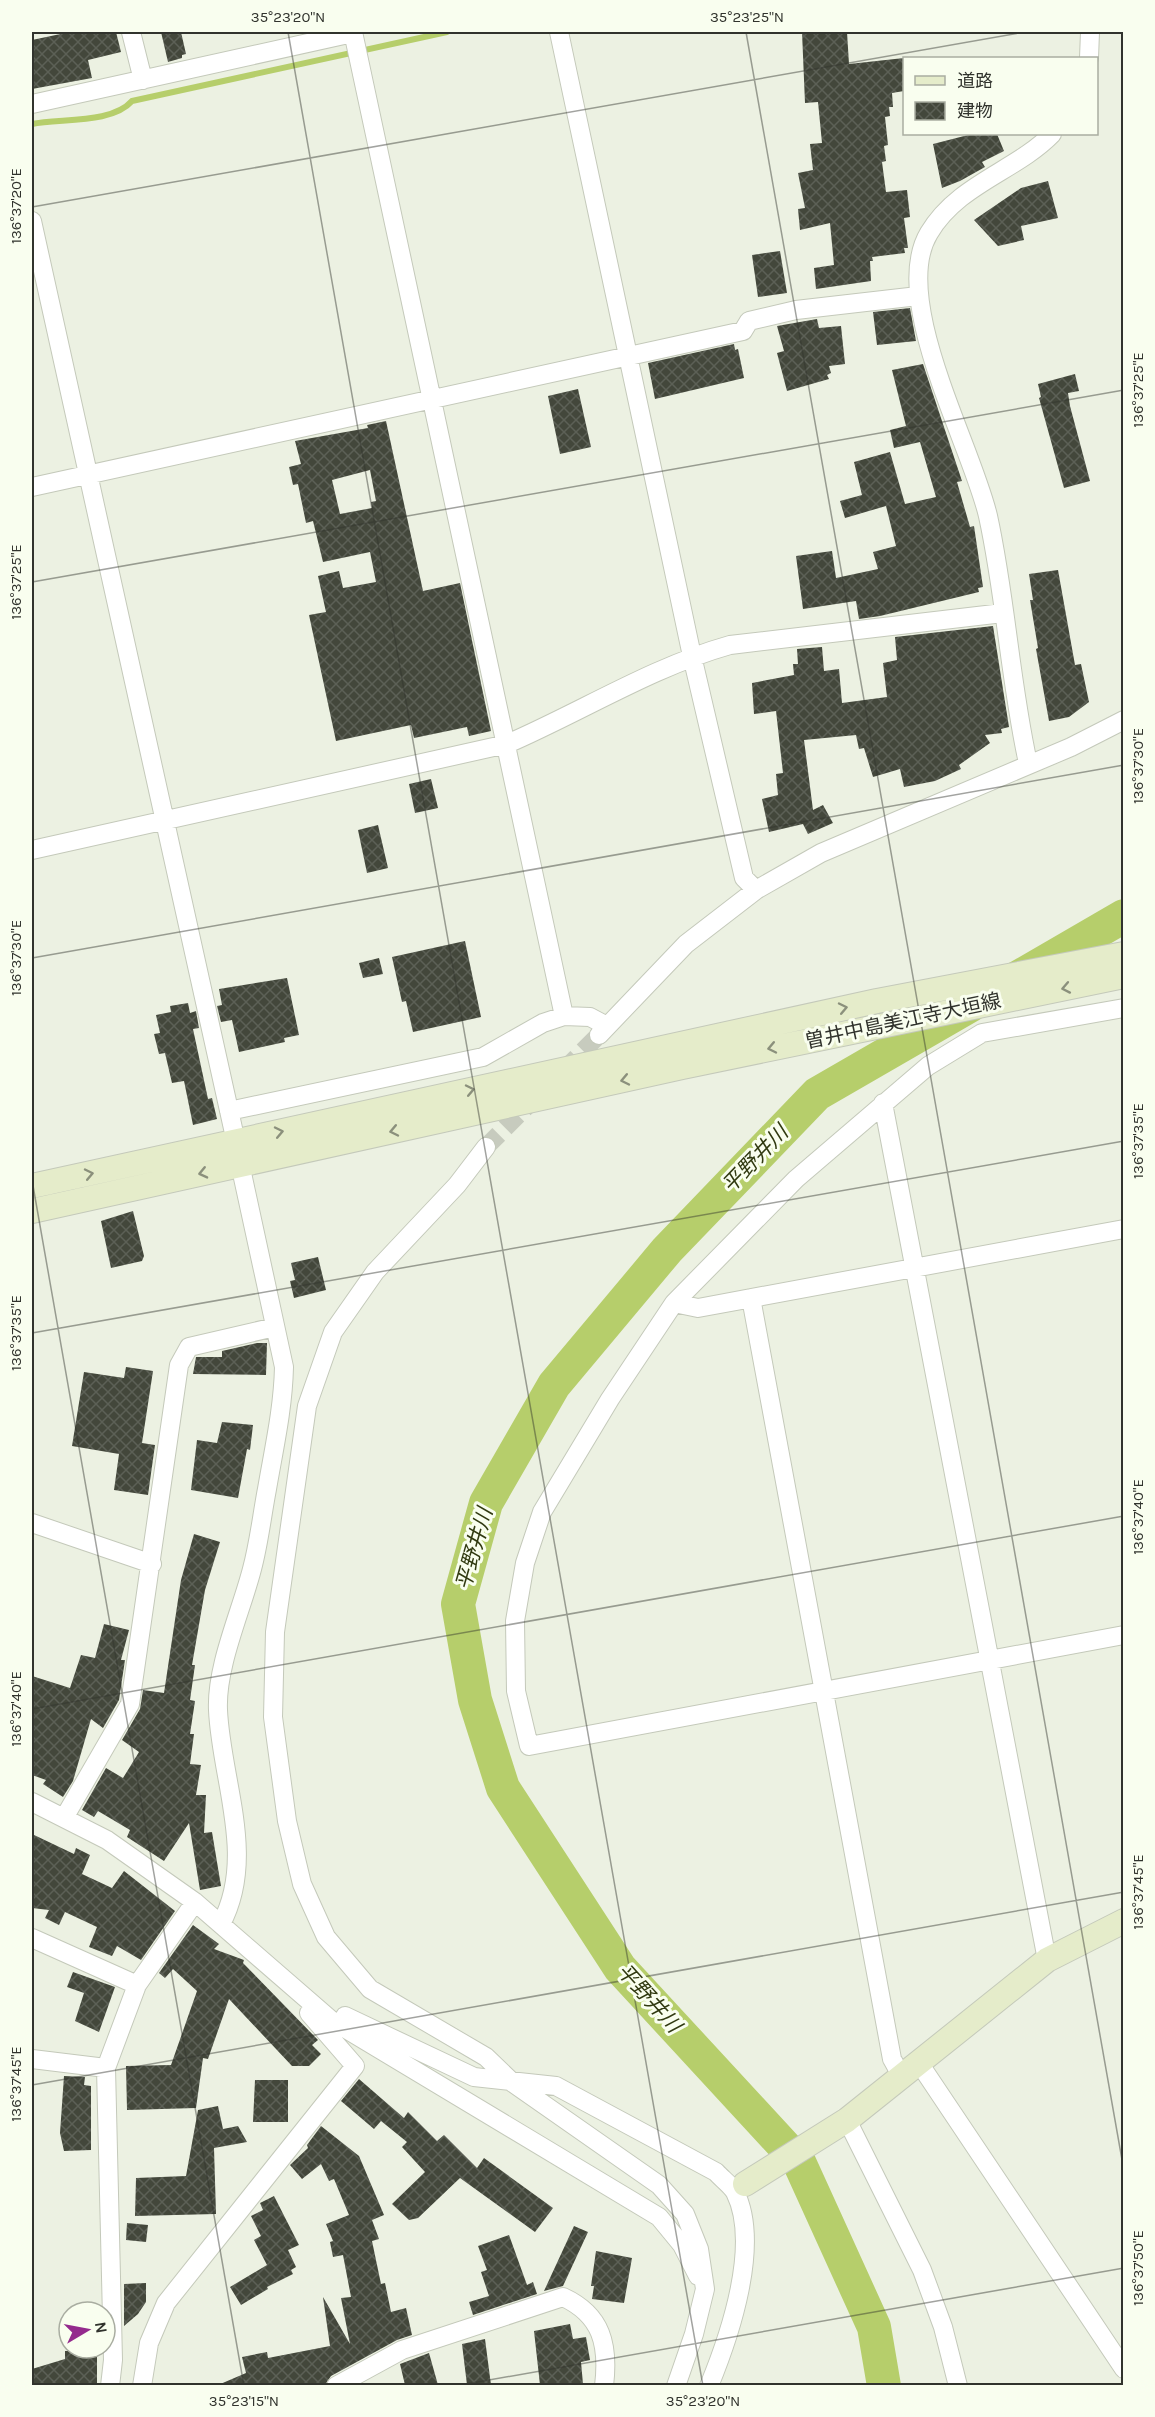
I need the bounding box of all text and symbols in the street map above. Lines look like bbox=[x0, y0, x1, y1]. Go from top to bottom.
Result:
text: 35°23'20"N bbox=[251, 8, 325, 26]
text: 35°23'25"N bbox=[710, 8, 784, 26]
legend bbox=[903, 57, 1098, 135]
text: 道路 bbox=[957, 70, 993, 92]
text: 建物 bbox=[957, 100, 993, 122]
text: 136°37'20"E bbox=[7, 168, 25, 244]
text: 136°37'25"E bbox=[1129, 352, 1147, 428]
text: 136°37'25"E bbox=[7, 544, 25, 620]
text: 136°37'30"E bbox=[1129, 728, 1147, 804]
text: 136°37'30"E bbox=[7, 920, 25, 996]
one-way arrow bbox=[1061, 981, 1071, 994]
street label: 曽井中島美江寺大垣線 bbox=[803, 989, 1003, 1053]
one-way arrow bbox=[838, 1003, 848, 1016]
one-way arrow bbox=[768, 1041, 778, 1054]
one-way arrow bbox=[620, 1073, 630, 1086]
one-way arrow bbox=[464, 1085, 474, 1098]
text: 136°37'35"E bbox=[1129, 1103, 1147, 1179]
water label: 平野井川 bbox=[717, 1119, 794, 1198]
one-way arrow bbox=[389, 1123, 399, 1136]
one-way arrow bbox=[274, 1127, 284, 1140]
one-way arrow bbox=[199, 1165, 209, 1178]
one-way arrow bbox=[83, 1168, 93, 1181]
text: 136°37'35"E bbox=[7, 1295, 25, 1371]
text: 136°37'40"E bbox=[1129, 1479, 1147, 1555]
water label: 平野井川 bbox=[451, 1503, 498, 1593]
text: 136°37'40"E bbox=[7, 1671, 25, 1747]
text: 136°37'45"E bbox=[1129, 1854, 1147, 1930]
water label: 平野井川 bbox=[612, 1959, 687, 2039]
text: 136°37'45"E bbox=[7, 2046, 25, 2122]
text: 136°37'50"E bbox=[1129, 2230, 1147, 2306]
north arrow bbox=[57, 2300, 117, 2360]
text: N bbox=[91, 2320, 112, 2335]
text: 35°23'15"N bbox=[209, 2392, 279, 2410]
text: 35°23'20"N bbox=[666, 2392, 740, 2410]

